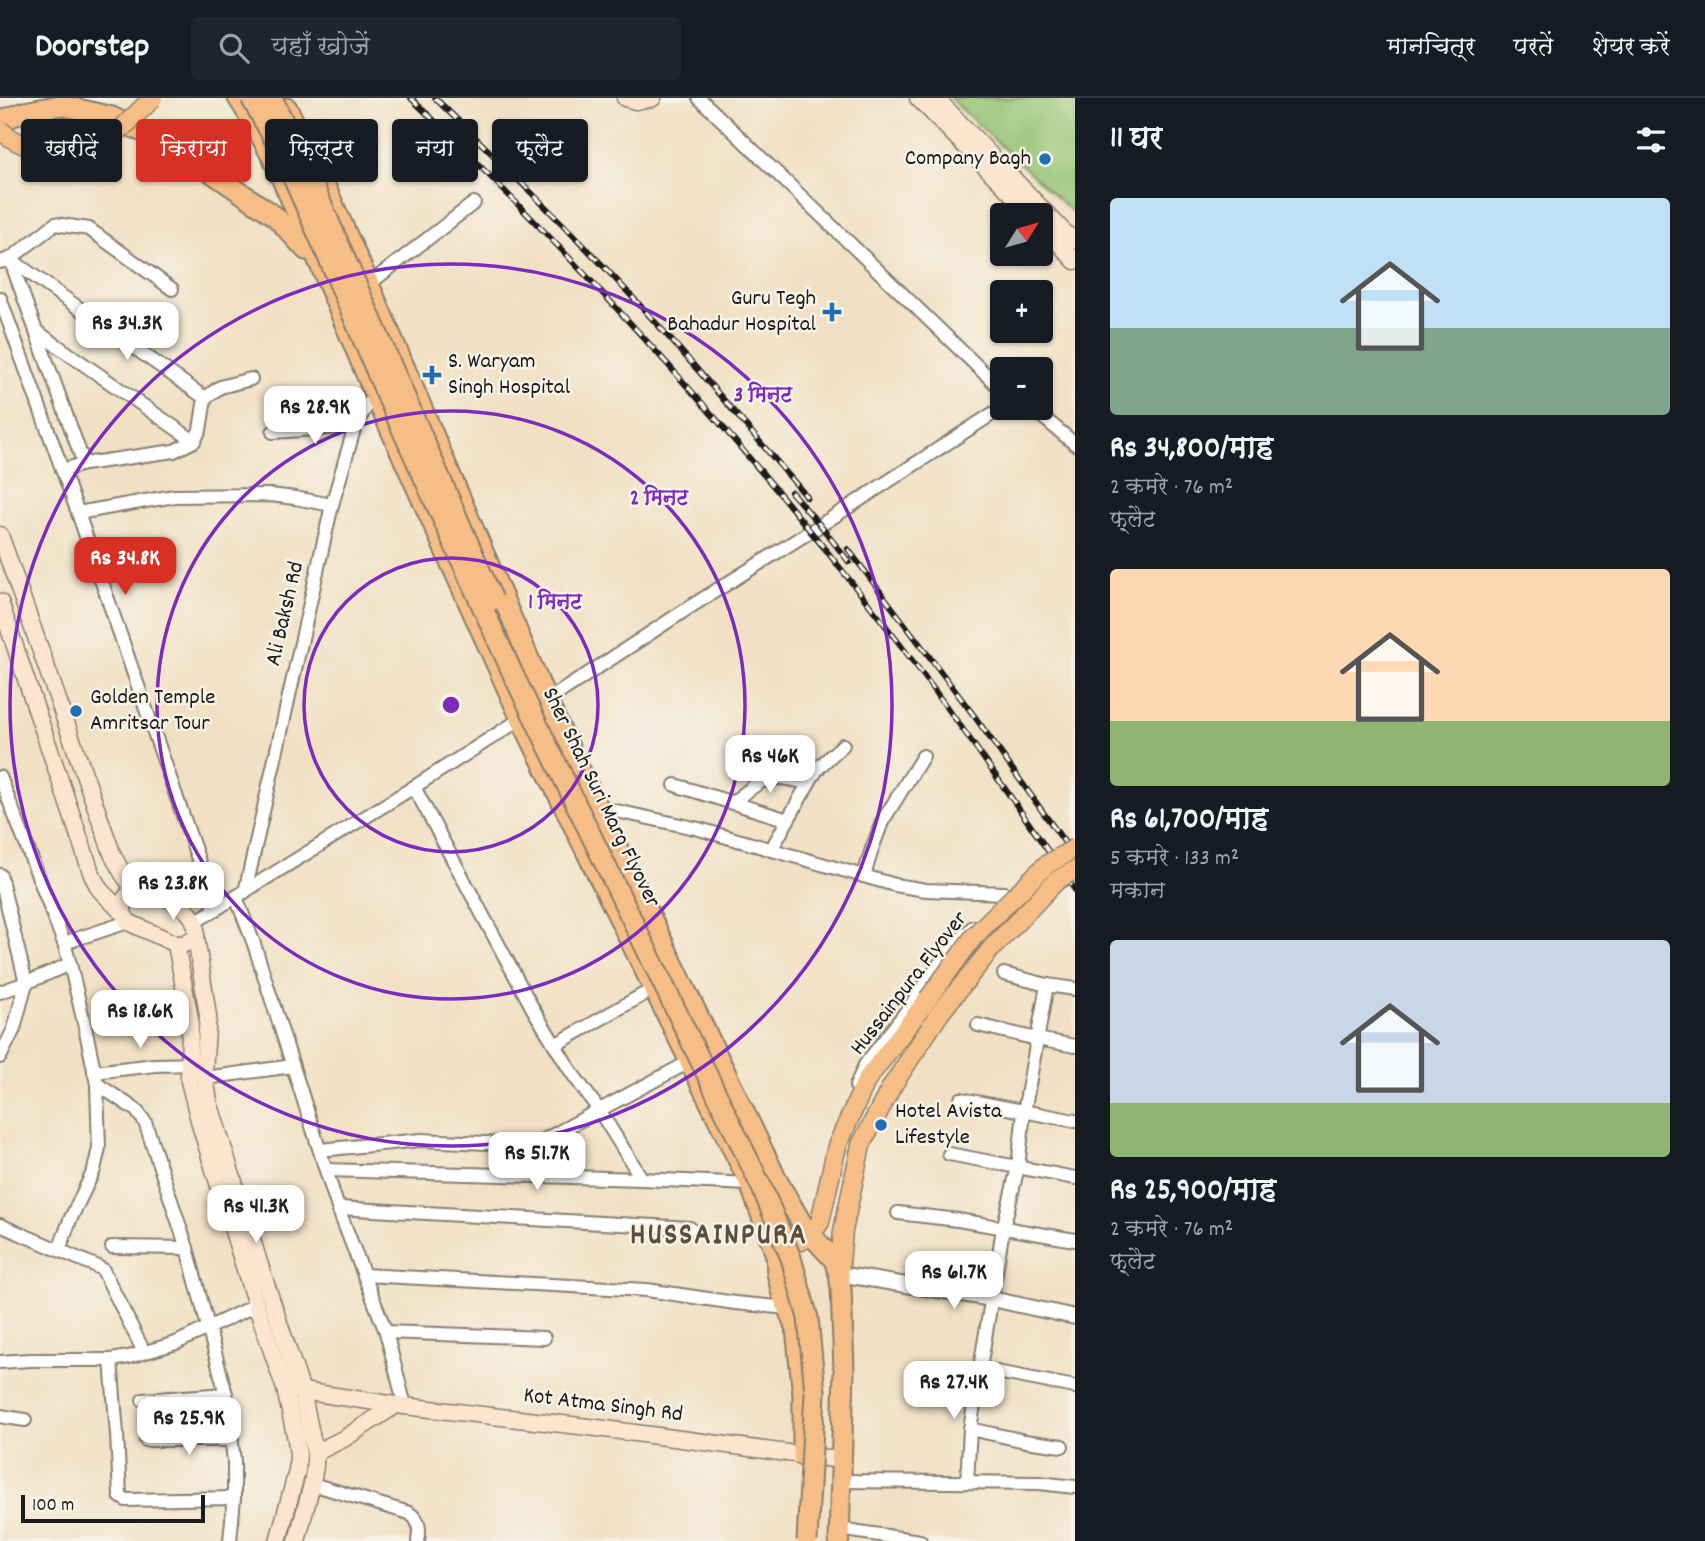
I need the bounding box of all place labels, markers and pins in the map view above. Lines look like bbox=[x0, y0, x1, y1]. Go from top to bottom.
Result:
place label: Company Bagh bbox=[905, 143, 1031, 176]
marker: Company Bagh bbox=[1037, 151, 1053, 167]
place label: Guru Tegh Bahadur Hospital bbox=[667, 283, 817, 342]
pin: Rs 34.3K bbox=[55, 302, 199, 362]
marker: Guru Tegh Bahadur Hospital bbox=[822, 302, 842, 322]
place label: S. Waryam Singh Hospital bbox=[448, 346, 571, 405]
marker: S. Waryam Singh Hospital bbox=[422, 365, 442, 385]
pin: Rs 28.9K bbox=[243, 386, 387, 446]
pin: Rs 34.8K bbox=[53, 538, 197, 597]
place label: Golden Temple Amritsar Tour bbox=[90, 682, 215, 741]
centre of rings bbox=[439, 693, 463, 717]
marker: Golden Temple Amritsar Tour bbox=[68, 703, 84, 719]
pin: Rs 46K bbox=[713, 736, 827, 795]
pin: Rs 23.8K bbox=[101, 862, 245, 922]
pin: Rs 18.6K bbox=[68, 990, 212, 1050]
place label: Hotel Avista Lifestyle bbox=[895, 1096, 1003, 1155]
marker: Hotel Avista Lifestyle bbox=[873, 1117, 889, 1133]
pin: Rs 51.7K bbox=[465, 1132, 609, 1192]
pin: Rs 41.3K bbox=[184, 1186, 328, 1245]
pin: Rs 61.7K bbox=[882, 1252, 1026, 1311]
pin: Rs 27.4K bbox=[882, 1362, 1026, 1421]
pin: Rs 25.9K bbox=[117, 1398, 261, 1457]

